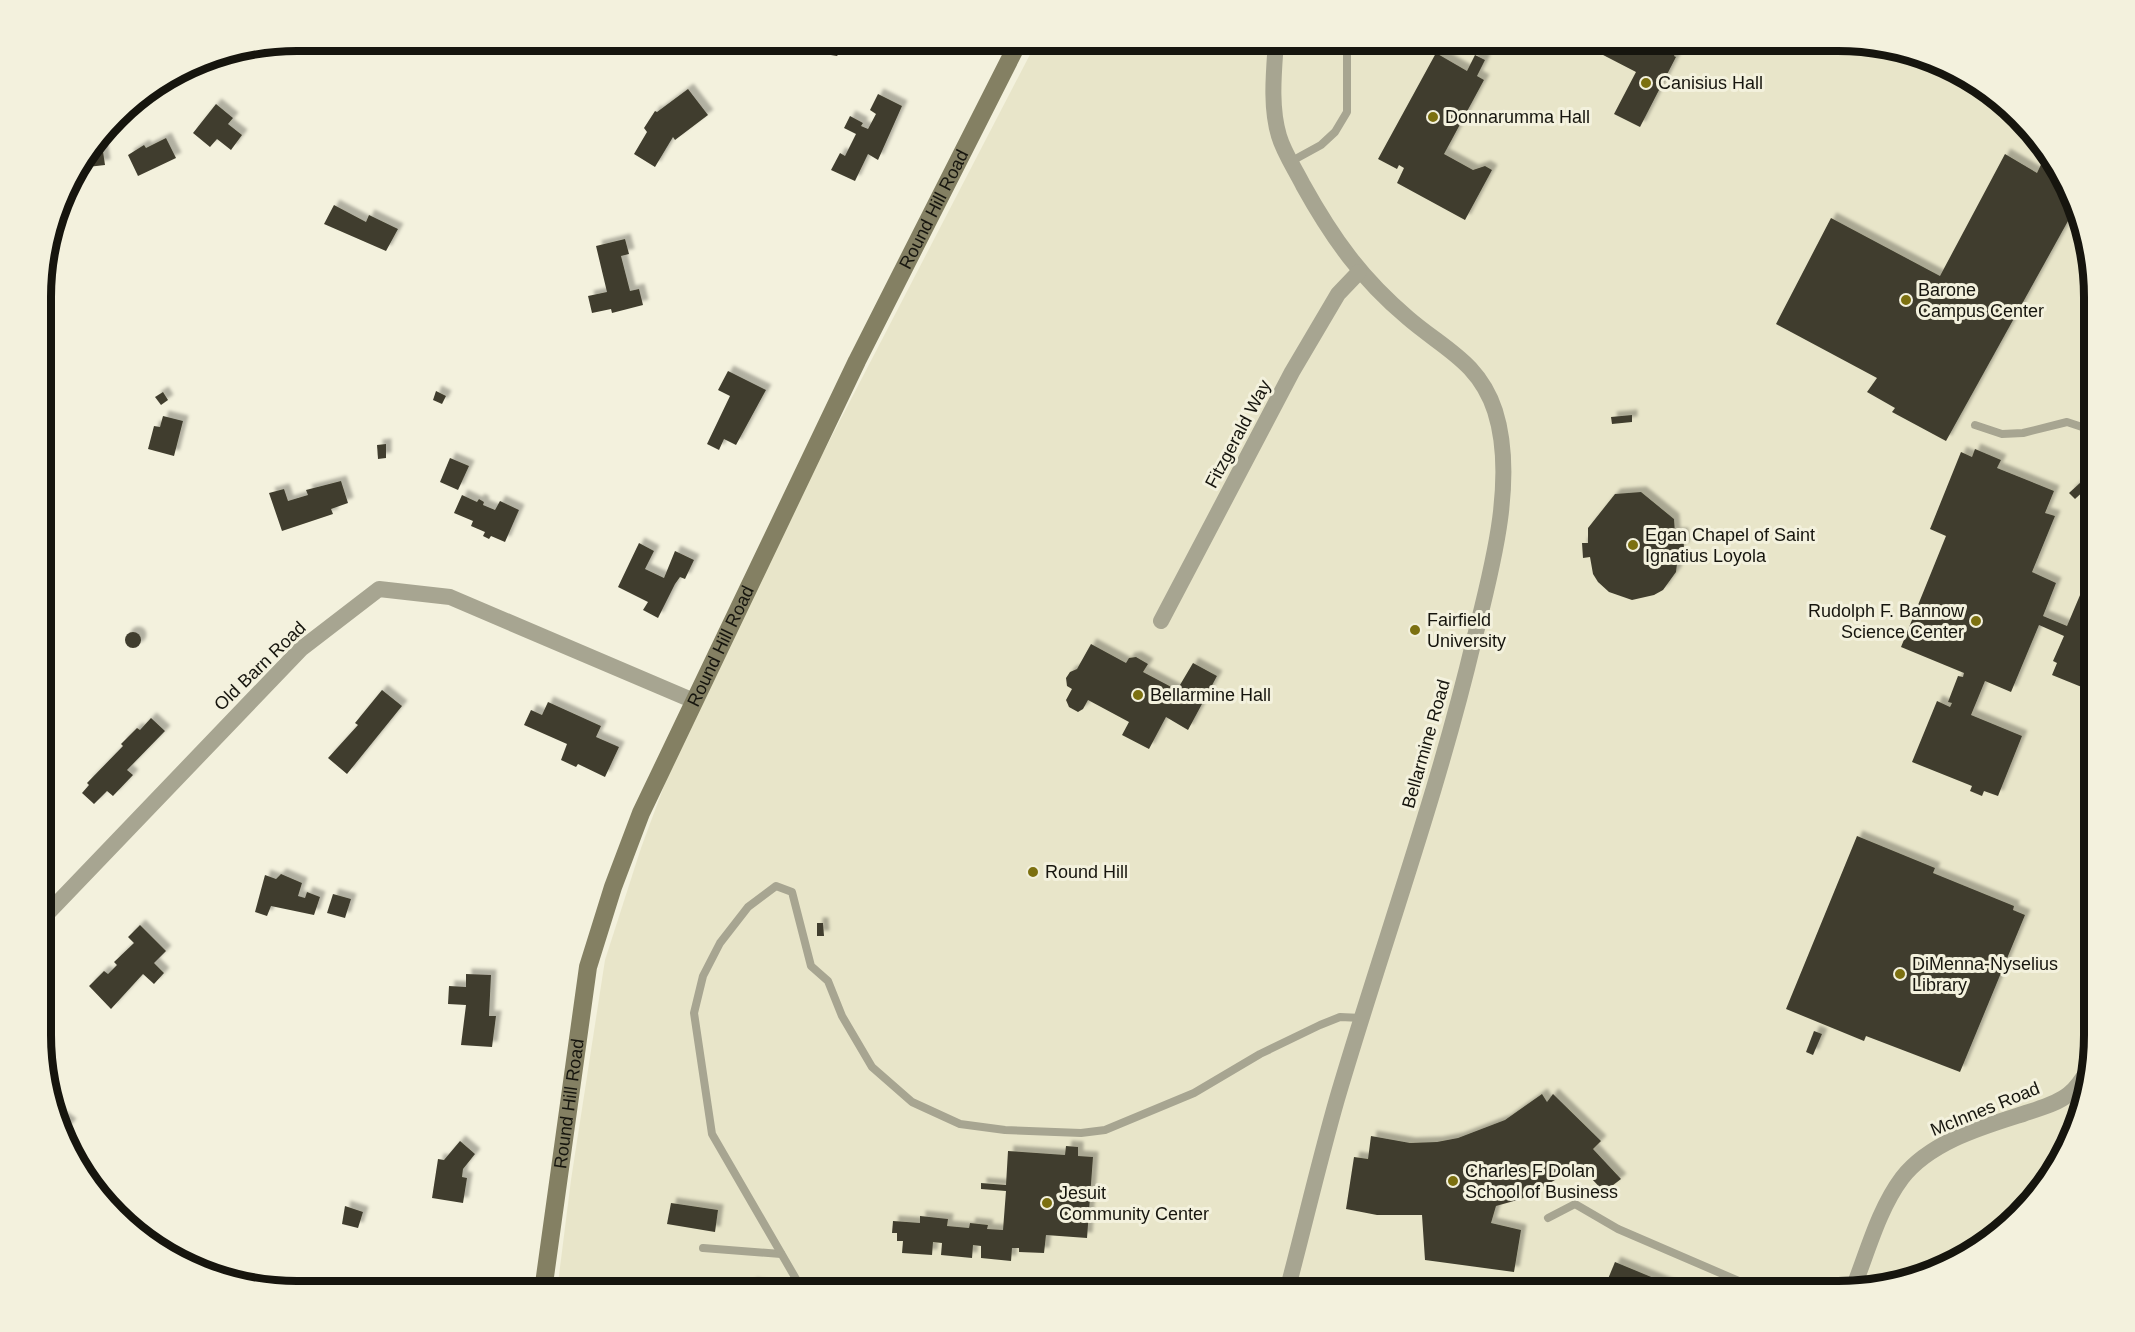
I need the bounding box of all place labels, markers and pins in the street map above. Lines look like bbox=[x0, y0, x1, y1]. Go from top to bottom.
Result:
place label: Canisius Hall bbox=[1658, 73, 1763, 93]
marker: Canisius Hall bbox=[1639, 76, 1653, 90]
place label: Donnarumma Hall bbox=[1445, 107, 1590, 127]
marker: Donnarumma Hall bbox=[1426, 110, 1440, 124]
place label: Barone Campus Center bbox=[1918, 280, 2044, 321]
marker: Barone Campus Center bbox=[1899, 293, 1913, 307]
place label: Egan Chapel of Saint Ignatius Loyola bbox=[1645, 525, 1815, 566]
marker: Egan Chapel of Saint Ignatius Loyola bbox=[1626, 538, 1640, 552]
place label: Rudolph F. Bannow Science Center bbox=[1808, 601, 1965, 642]
place label: Fairfield University bbox=[1427, 610, 1506, 651]
marker: Rudolph F. Bannow Science Center bbox=[1969, 614, 1983, 628]
marker: Fairfield University bbox=[1408, 623, 1422, 637]
place label: Bellarmine Hall bbox=[1150, 685, 1271, 705]
marker: Bellarmine Hall bbox=[1131, 688, 1145, 702]
place label: Round Hill bbox=[1045, 862, 1128, 882]
marker: Round Hill bbox=[1026, 865, 1040, 879]
place label: DiMenna-Nyselius Library bbox=[1912, 954, 2058, 995]
marker: DiMenna-Nyselius Library bbox=[1893, 967, 1907, 981]
place label: Charles F Dolan School of Business bbox=[1465, 1161, 1618, 1202]
marker: Charles F Dolan School of Business bbox=[1446, 1174, 1460, 1188]
place label: Jesuit Community Center bbox=[1059, 1183, 1209, 1224]
marker: Jesuit Community Center bbox=[1040, 1196, 1054, 1210]

